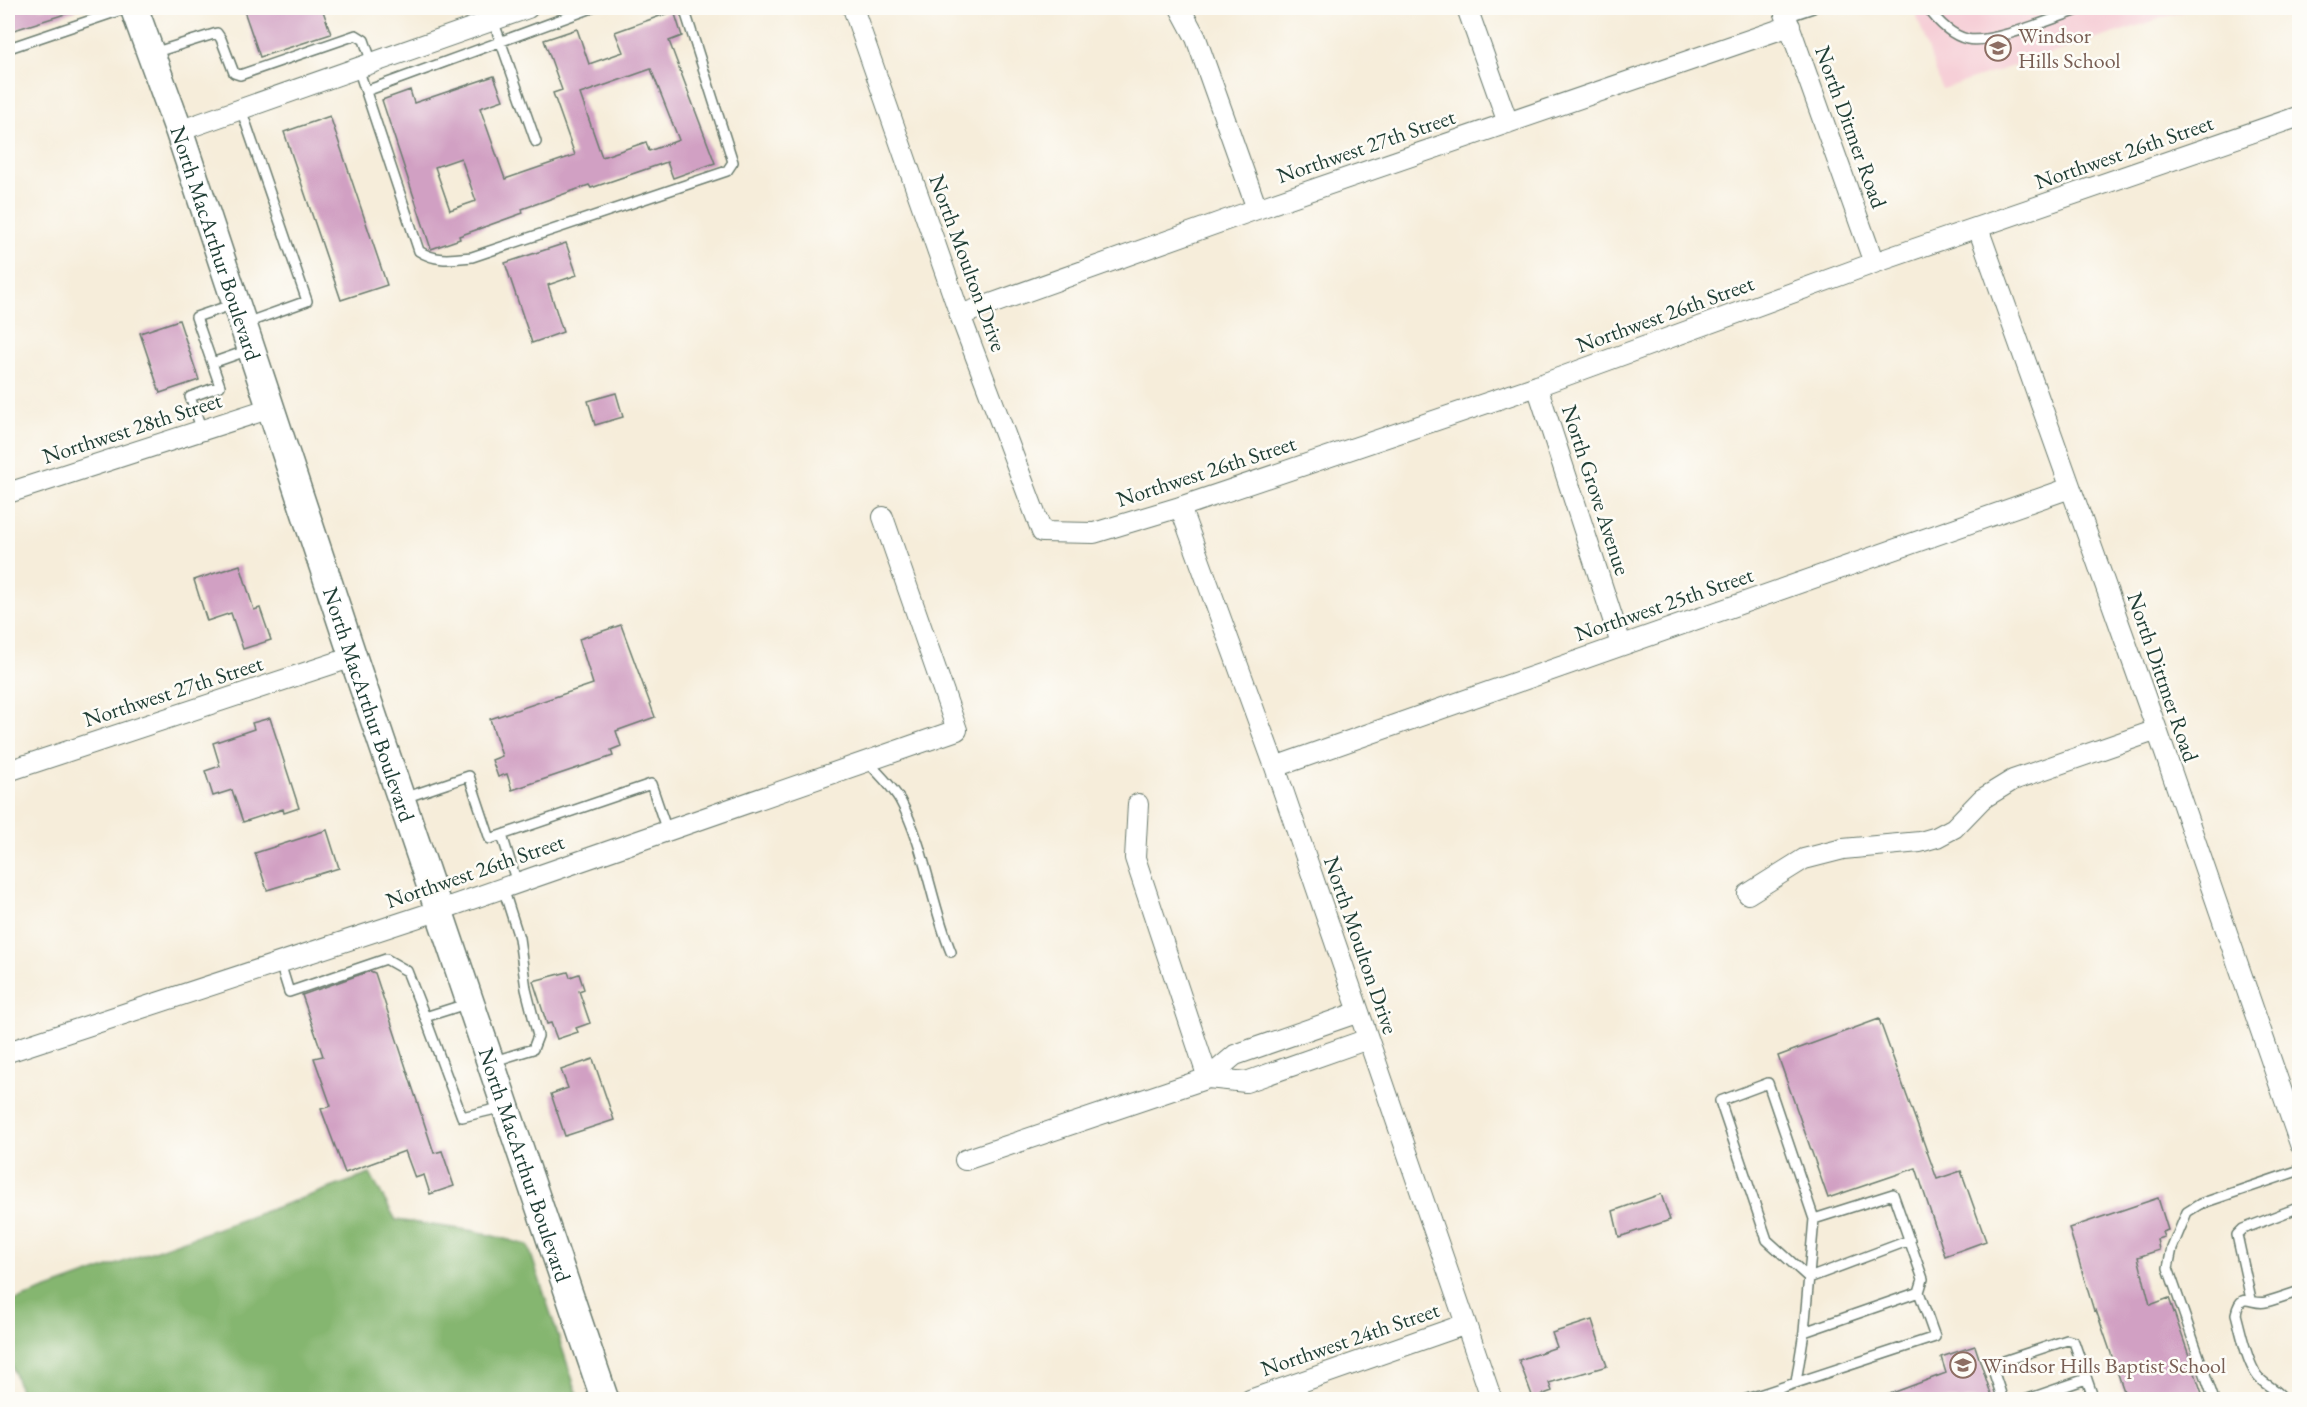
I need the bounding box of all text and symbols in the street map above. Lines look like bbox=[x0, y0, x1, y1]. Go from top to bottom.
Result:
place label: Windsor Hills School bbox=[2018, 21, 2121, 75]
school or university icon: Windsor Hills School bbox=[1983, 33, 2013, 63]
street label: North Ditmer Road bbox=[1808, 42, 1894, 213]
street label: Northwest 27th Street bbox=[1273, 102, 1459, 190]
street label: Northwest 26th Street bbox=[2031, 108, 2217, 196]
street label: North MacArthur Boulevard bbox=[164, 122, 269, 365]
street label: North Moulton Drive bbox=[923, 171, 1014, 356]
street label: Northwest 26th Street bbox=[1572, 268, 1758, 360]
street label: Northwest 28th Street bbox=[39, 385, 225, 471]
street label: North Grove Avenue bbox=[1555, 401, 1637, 579]
street label: Northwest 26th Street bbox=[1113, 428, 1299, 514]
street label: Northwest 25th Street bbox=[1571, 560, 1757, 648]
street label: North MacArthur Boulevard bbox=[316, 583, 423, 826]
street label: North Dittmer Road bbox=[2120, 588, 2206, 766]
street label: Northwest 27th Street bbox=[80, 648, 266, 734]
street label: Northwest 26th Street bbox=[382, 827, 568, 915]
street label: North Moulton Drive bbox=[1317, 852, 1405, 1038]
street label: North MacArthur Boulevard bbox=[472, 1044, 579, 1286]
street label: Northwest 24th Street bbox=[1257, 1295, 1443, 1383]
school or university icon: Windsor Hills Baptist School bbox=[1948, 1350, 1978, 1380]
place label: Windsor Hills Baptist School bbox=[1982, 1351, 2226, 1380]

